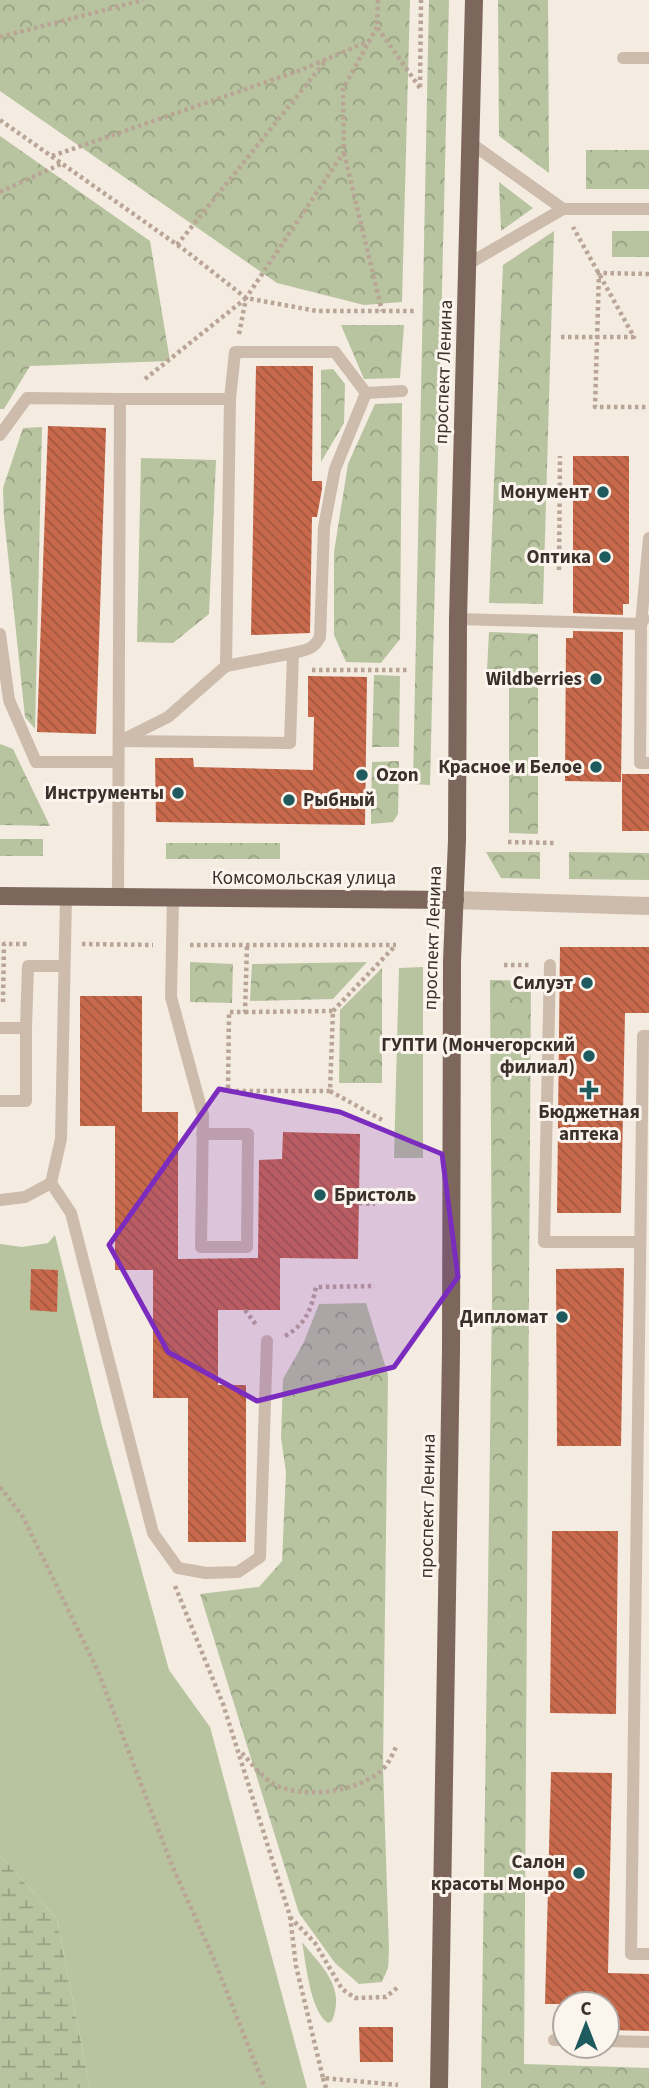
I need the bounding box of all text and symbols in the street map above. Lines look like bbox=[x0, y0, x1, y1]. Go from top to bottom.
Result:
street label: проспект Ленина bbox=[428, 299, 460, 445]
place label: Монумент bbox=[500, 479, 589, 506]
marker: Монумент bbox=[595, 484, 611, 500]
place label: Оптика bbox=[526, 544, 591, 571]
marker: Оптика bbox=[597, 549, 613, 565]
place label: Wildberries bbox=[486, 666, 582, 693]
marker: Wildberries bbox=[588, 671, 604, 687]
place label: Красное и Белое bbox=[438, 754, 582, 781]
marker: Красное и Белое bbox=[588, 759, 604, 775]
place label: Ozon bbox=[376, 762, 419, 789]
marker: Ozon bbox=[354, 767, 370, 783]
place label: Инструменты bbox=[45, 780, 164, 807]
marker: Инструменты bbox=[170, 785, 186, 801]
place label: Рыбный bbox=[303, 787, 375, 814]
marker: Рыбный bbox=[281, 792, 297, 808]
street label: Комсомольская улица bbox=[212, 865, 396, 892]
street label: проспект Ленина bbox=[417, 865, 449, 1011]
place label: Силуэт bbox=[513, 970, 573, 997]
marker: Силуэт bbox=[579, 975, 595, 991]
place label: ГУПТИ (Мончегорский филиал) bbox=[381, 1032, 575, 1081]
marker: ГУПТИ (Мончегорский филиал) bbox=[581, 1048, 597, 1064]
marker: Бюджетная аптека bbox=[581, 1082, 597, 1098]
place label: Бюджетная аптека bbox=[538, 1099, 640, 1148]
place label: Бристоль bbox=[334, 1182, 416, 1209]
marker: Бристоль bbox=[312, 1187, 328, 1203]
place label: Дипломат bbox=[460, 1304, 548, 1331]
marker: Дипломат bbox=[554, 1309, 570, 1325]
street label: проспект Ленина bbox=[413, 1433, 443, 1579]
place label: Салон красоты Монро bbox=[431, 1849, 565, 1898]
marker: Салон красоты Монро bbox=[571, 1865, 587, 1881]
north arrow bbox=[551, 1990, 621, 2060]
text: С bbox=[580, 1996, 592, 2023]

